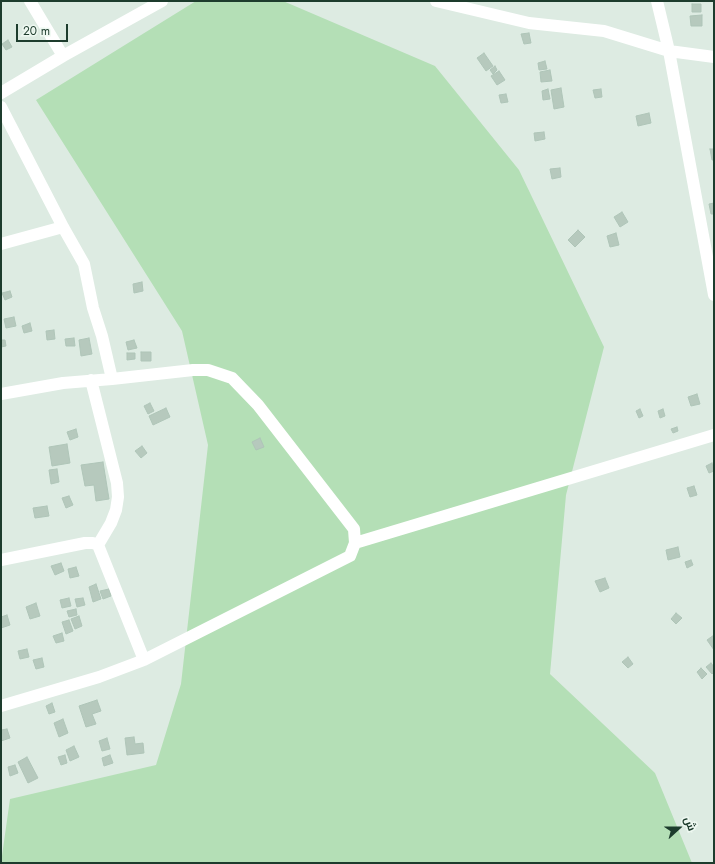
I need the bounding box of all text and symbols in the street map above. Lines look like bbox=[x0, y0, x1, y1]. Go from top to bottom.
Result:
scale bar bbox=[18, 16, 70, 42]
text: 20 m bbox=[23, 22, 50, 40]
north arrow bbox=[659, 808, 699, 848]
text: ش bbox=[680, 814, 700, 833]

